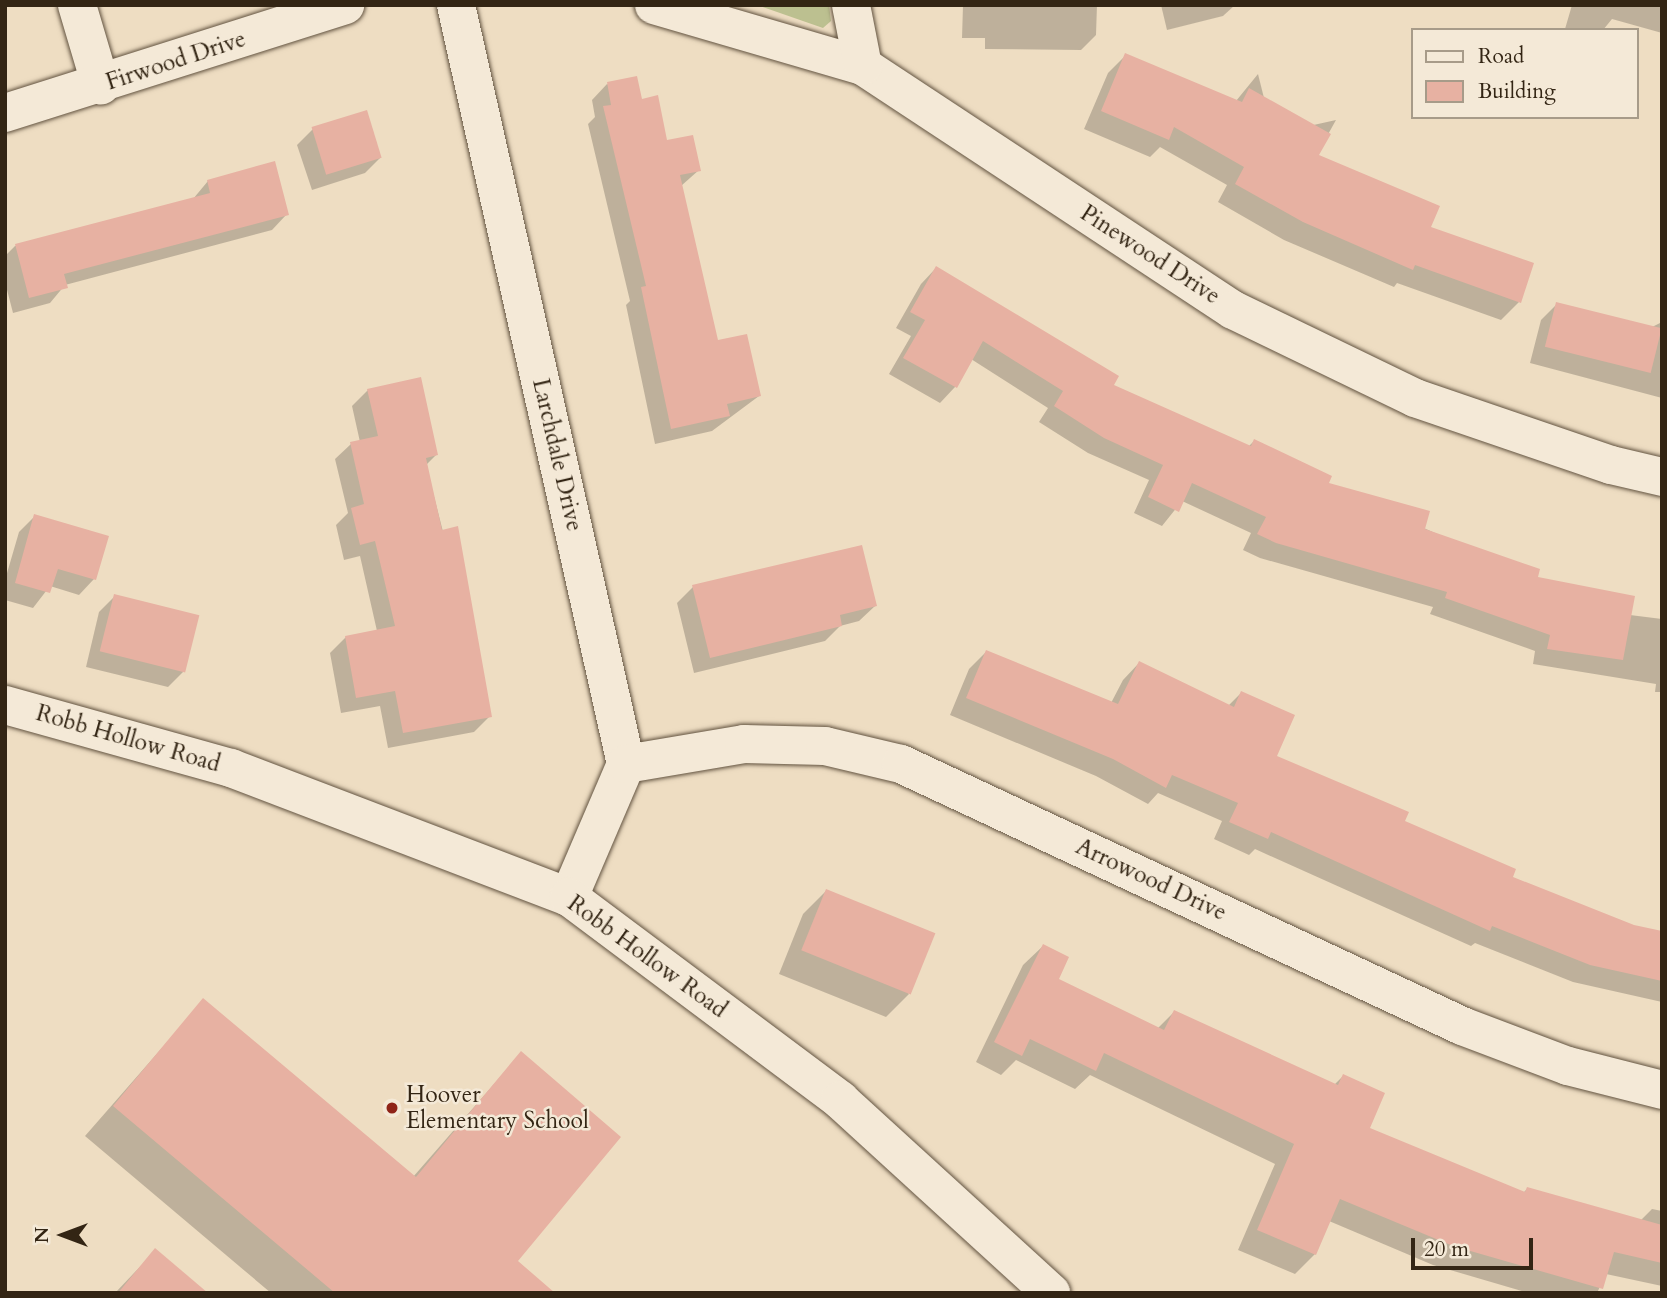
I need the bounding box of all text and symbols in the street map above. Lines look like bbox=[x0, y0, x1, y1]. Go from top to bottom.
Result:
street label: Firwood Drive bbox=[103, 25, 249, 97]
legend bbox=[1412, 28, 1639, 119]
text: Road bbox=[1478, 42, 1524, 71]
text: Building bbox=[1478, 77, 1556, 106]
street label: Pinewood Drive bbox=[1075, 200, 1225, 310]
street label: Larchdale Drive bbox=[526, 376, 588, 534]
street label: Robb Hollow Road bbox=[33, 700, 223, 778]
street label: Arrowood Drive bbox=[1071, 833, 1231, 927]
street label: Robb Hollow Road bbox=[562, 890, 732, 1024]
place label: Hoover Elementary School bbox=[406, 1081, 589, 1135]
marker: Hoover Elementary School bbox=[384, 1100, 400, 1116]
north arrow bbox=[28, 1200, 98, 1270]
scale bar bbox=[1415, 1224, 1538, 1268]
text: N bbox=[29, 1227, 55, 1243]
text: 20 m bbox=[1424, 1235, 1469, 1264]

